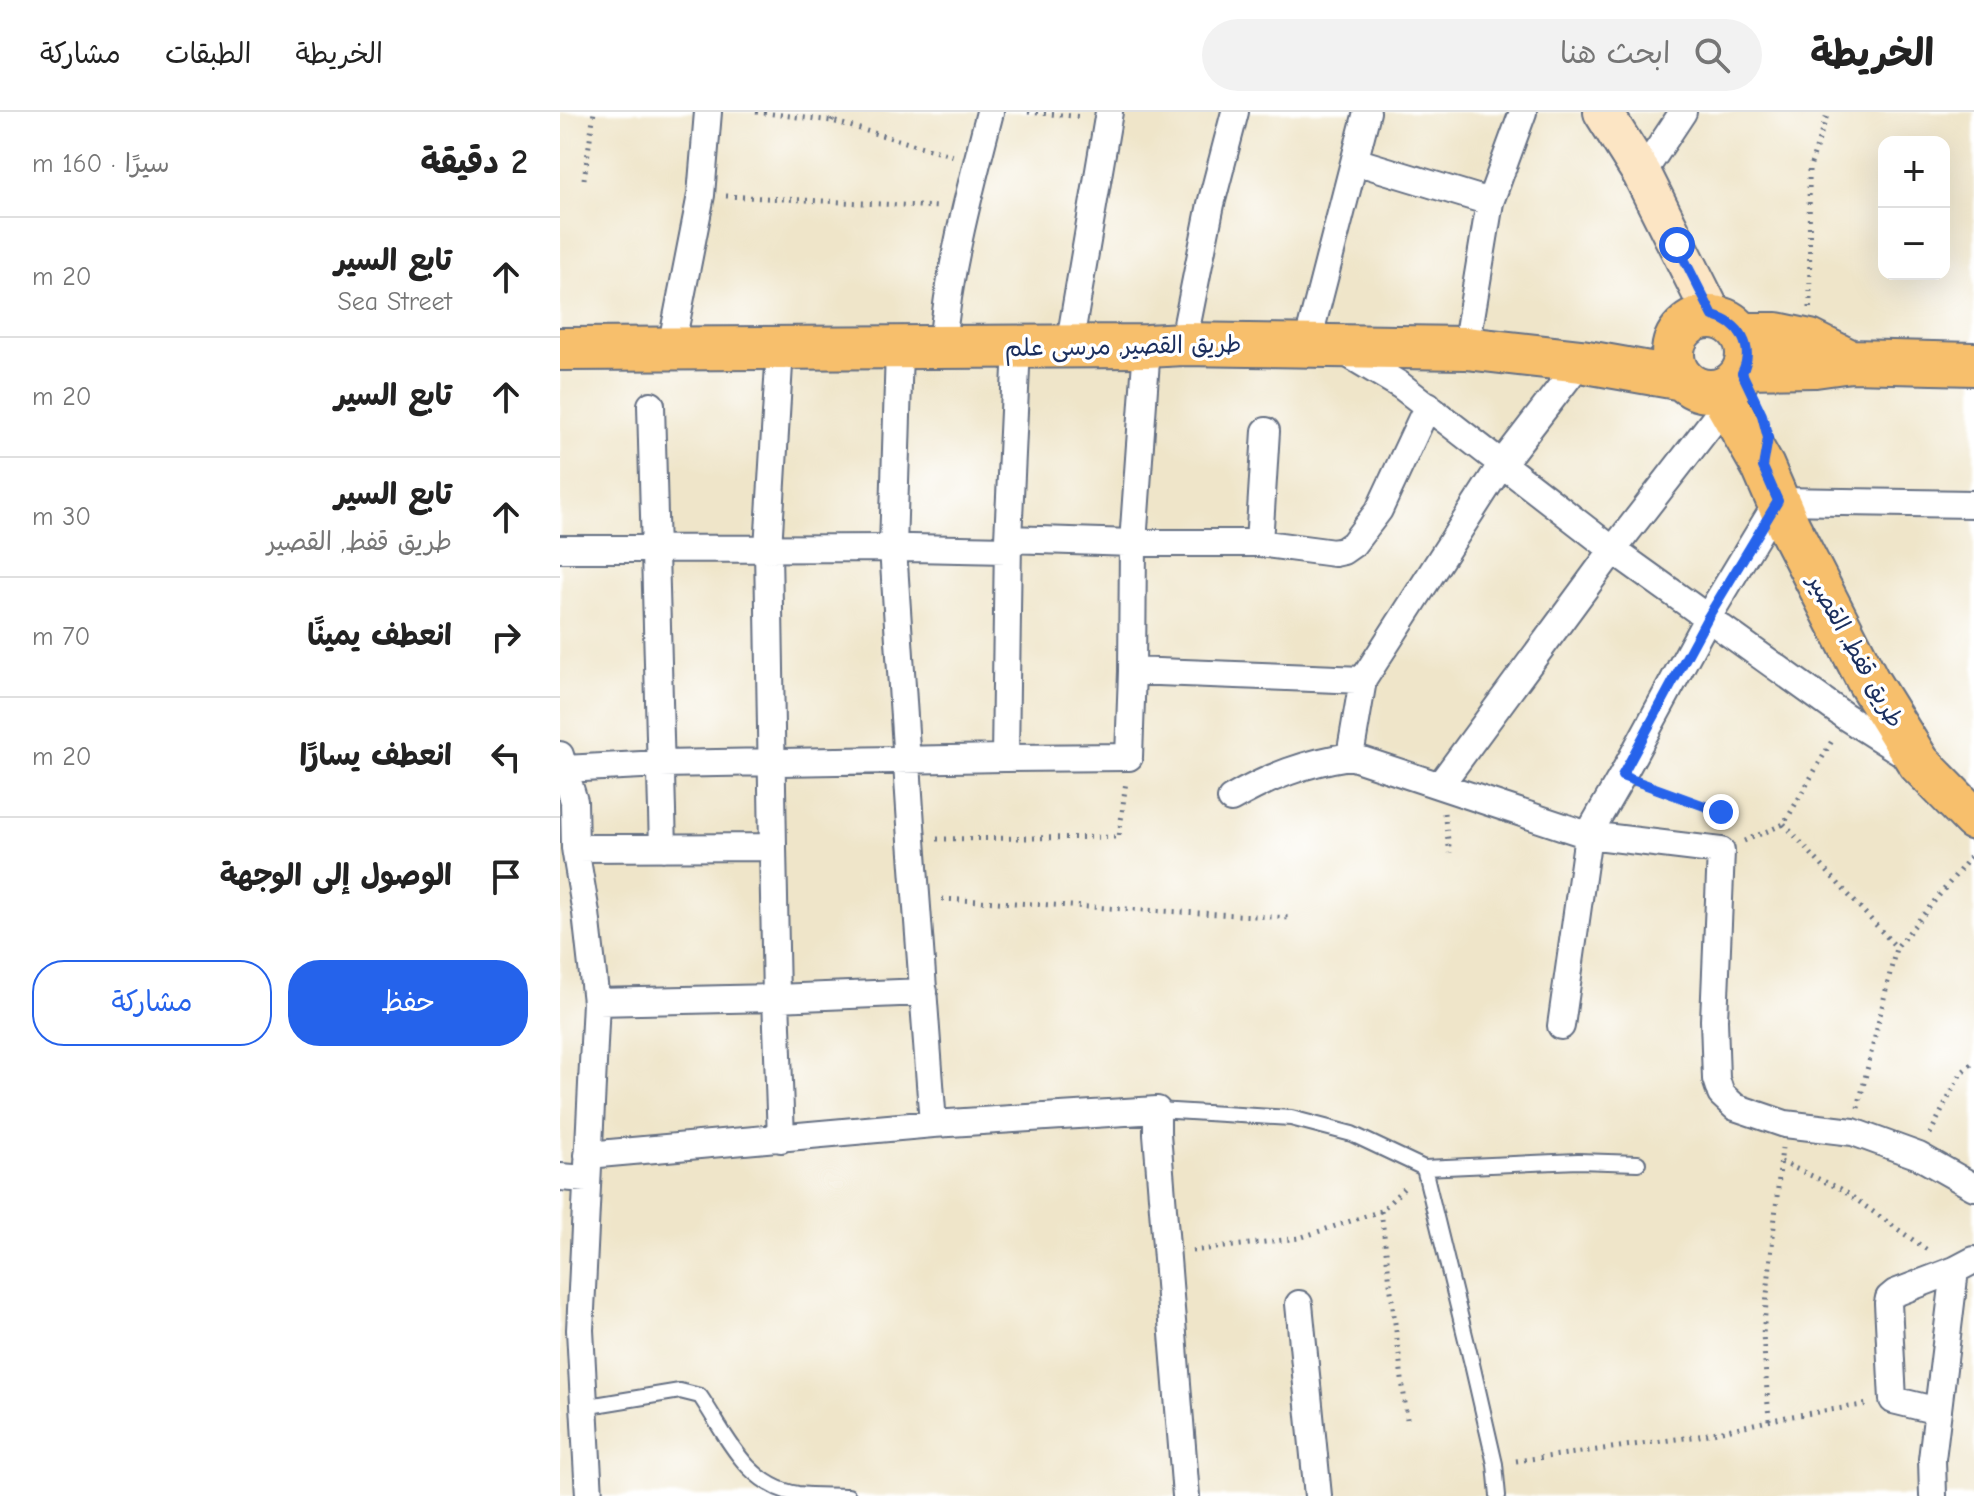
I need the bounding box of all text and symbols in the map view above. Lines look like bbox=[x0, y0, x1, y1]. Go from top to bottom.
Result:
search box bbox=[1202, 19, 1762, 91]
text: الخريطة bbox=[1810, 32, 1934, 76]
icon: search bbox=[1690, 33, 1734, 77]
text: ابحث هنا bbox=[1560, 36, 1670, 71]
text: مشاركة bbox=[40, 38, 121, 70]
text: الطبقات bbox=[165, 38, 251, 70]
text: الخريطة bbox=[295, 38, 383, 70]
map controls bbox=[1878, 136, 1950, 280]
button: + bbox=[1878, 136, 1950, 208]
text: 2 دقيقة bbox=[421, 142, 528, 182]
text: سيرًا · 160 m bbox=[32, 149, 170, 179]
button: − bbox=[1878, 208, 1950, 280]
route start bbox=[1659, 227, 1695, 263]
text: تابع السير bbox=[334, 243, 452, 278]
icon: ahead bbox=[484, 255, 528, 299]
text: 20 m bbox=[32, 262, 92, 292]
text: Sea Street bbox=[337, 287, 452, 317]
street label: طريق القصير, مرسى علم bbox=[1004, 330, 1242, 366]
icon: ahead bbox=[484, 375, 528, 419]
text: تابع السير bbox=[334, 378, 452, 413]
text: 20 m bbox=[32, 382, 92, 412]
text: تابع السير bbox=[334, 477, 452, 512]
icon: ahead bbox=[484, 495, 528, 539]
text: 30 m bbox=[32, 502, 91, 532]
text: طريق قفط, القصير bbox=[267, 527, 452, 557]
street label: طريق قفط, القصير bbox=[1801, 568, 1910, 732]
icon: right bbox=[484, 615, 528, 659]
text: انعطف يمينًا bbox=[307, 618, 452, 653]
text: 70 m bbox=[32, 622, 90, 652]
icon: left bbox=[484, 735, 528, 779]
text: انعطف يسارًا bbox=[300, 738, 452, 773]
text: 20 m bbox=[32, 742, 92, 772]
route end bbox=[1703, 794, 1739, 830]
icon: arrive bbox=[484, 855, 528, 899]
text: الوصول إلى الوجهة bbox=[220, 858, 452, 893]
button: مشاركة bbox=[32, 960, 272, 1046]
button: حفظ bbox=[288, 960, 528, 1046]

